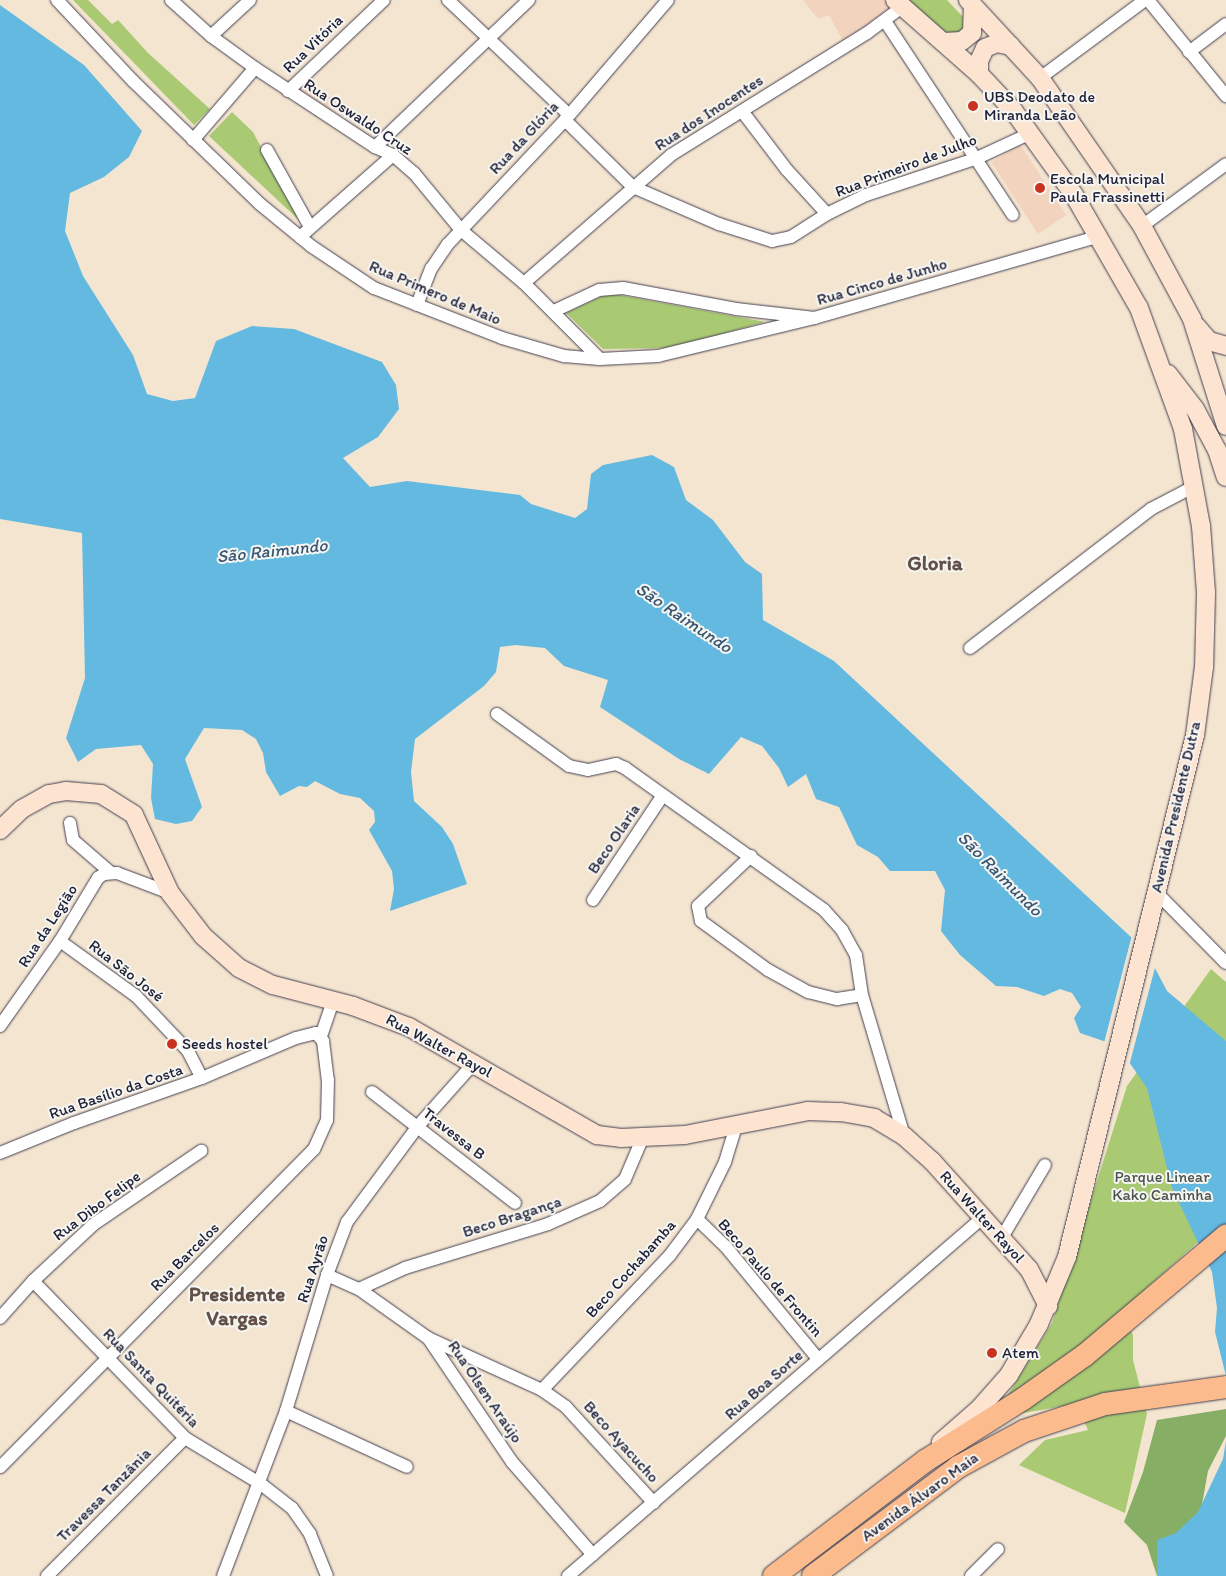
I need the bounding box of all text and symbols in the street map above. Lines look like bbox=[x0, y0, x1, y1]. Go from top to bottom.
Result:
street label: Rua Vitória bbox=[279, 11, 347, 77]
street label: Rua dos Inocentes bbox=[651, 71, 767, 155]
street label: Rua Oswaldo Cruz bbox=[300, 75, 416, 159]
place label: UBS Deodato de Miranda Leão bbox=[984, 87, 1095, 125]
street label: Rua da Glória bbox=[485, 98, 563, 178]
marker: UBS Deodato de Miranda Leão bbox=[966, 99, 980, 113]
street label: Rua Primeiro de Julho bbox=[833, 130, 979, 202]
place label: Escola Municipal Paula Frassinetti bbox=[1050, 169, 1166, 207]
marker: Escola Municipal Paula Frassinetti bbox=[1034, 182, 1046, 194]
street label: Rua Cinco de Junho bbox=[815, 254, 949, 310]
street label: Rua Primero de Maio bbox=[366, 257, 504, 329]
water label: São Raimundo bbox=[215, 534, 329, 568]
district label: Gloria bbox=[907, 550, 963, 576]
water label: São Raimundo bbox=[632, 578, 736, 658]
street label: Avenida Presidente Dutra bbox=[1147, 720, 1205, 894]
street label: Beco Olaria bbox=[584, 800, 644, 878]
water label: São Raimundo bbox=[953, 827, 1047, 921]
street label: Rua da Legião bbox=[14, 881, 82, 971]
street label: Rua São José bbox=[85, 936, 167, 1006]
street label: Rua Walter Rayol bbox=[383, 1010, 495, 1082]
place label: Seeds hostel bbox=[182, 1034, 268, 1054]
marker: Seeds hostel bbox=[166, 1038, 178, 1050]
street label: Rua Basílio da Costa bbox=[46, 1060, 186, 1124]
street label: Travessa B bbox=[419, 1104, 489, 1164]
street label: Rua Dibo Felipe bbox=[50, 1167, 144, 1245]
street label: Rua Walter Rayol bbox=[936, 1167, 1028, 1267]
park label: Parque Linear Kako Caminha bbox=[1112, 1167, 1212, 1205]
street label: Beco Bragança bbox=[460, 1192, 564, 1242]
street label: Beco Paulo de Frontin bbox=[714, 1215, 826, 1341]
street label: Beco Cochabamba bbox=[582, 1216, 680, 1322]
street label: Rua Barcelos bbox=[147, 1219, 223, 1295]
street label: Rua Ayrão bbox=[293, 1233, 333, 1305]
district label: Presidente Vargas bbox=[189, 1281, 285, 1331]
street label: Rua Santa Quitéria bbox=[99, 1324, 203, 1432]
street label: Rua Olsen Araújo bbox=[444, 1337, 526, 1447]
place label: Atem bbox=[1002, 1343, 1039, 1363]
street label: Rua Boa Sorte bbox=[721, 1346, 807, 1424]
marker: Atem bbox=[986, 1347, 998, 1359]
street label: Beco Ayacucho bbox=[579, 1397, 663, 1487]
street label: Travessa Tanzânia bbox=[53, 1444, 155, 1546]
street label: Avenida Álvaro Maia bbox=[858, 1448, 982, 1546]

